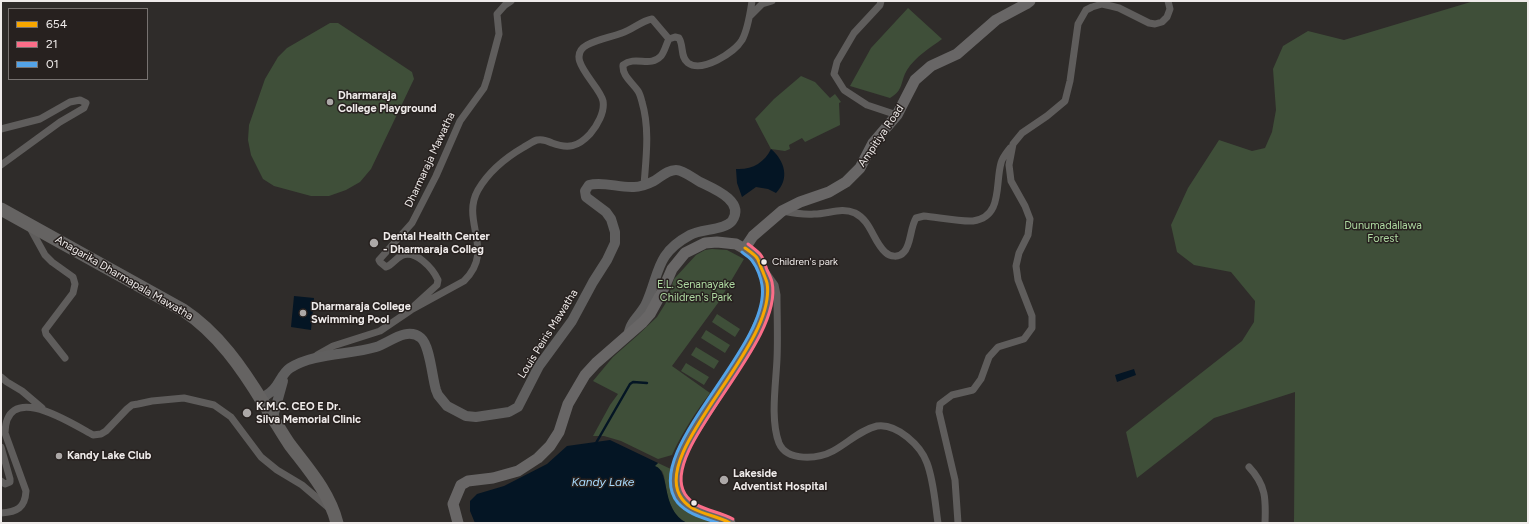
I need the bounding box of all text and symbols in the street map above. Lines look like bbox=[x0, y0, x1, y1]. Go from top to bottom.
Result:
legend bbox=[8, 8, 148, 80]
text: 654 bbox=[46, 17, 67, 31]
text: 21 bbox=[46, 37, 58, 51]
text: 01 bbox=[46, 57, 59, 71]
place label: Dharmaraja College Playground bbox=[338, 89, 437, 115]
marker: Dharmaraja College Playground bbox=[325, 97, 335, 107]
street label: Ampitiya Road bbox=[855, 103, 907, 169]
street label: Dharmaraja Mawatha bbox=[402, 110, 458, 210]
park label: Dunumadallawa Forest bbox=[1344, 219, 1422, 245]
place label: Dental Health Center - Dharmaraja Colleg bbox=[383, 230, 490, 256]
street label: Anagarika Dharmapala Mawatha bbox=[53, 233, 195, 323]
marker: Dental Health Center - Dharmaraja Colleg bbox=[368, 237, 380, 249]
place label: Children's park bbox=[772, 256, 838, 268]
marker: Children's park bbox=[759, 257, 769, 267]
park label: E.L. Senanayake Children's Park bbox=[657, 278, 735, 304]
street label: Louis Peiris Mawatha bbox=[515, 287, 581, 381]
place label: Dharmaraja College Swimming Pool bbox=[311, 300, 411, 326]
marker: Dharmaraja College Swimming Pool bbox=[298, 308, 308, 318]
place label: K.M.C. CEO E Dr. Silva Memorial Clinic bbox=[256, 400, 361, 426]
marker: K.M.C. CEO E Dr. Silva Memorial Clinic bbox=[241, 407, 253, 419]
place label: Kandy Lake Club bbox=[67, 449, 151, 463]
marker: Kandy Lake Club bbox=[54, 451, 64, 461]
place label: Lakeside Adventist Hospital bbox=[733, 467, 827, 493]
marker: Lakeside Adventist Hospital bbox=[718, 474, 730, 486]
water label: Kandy Lake bbox=[572, 475, 634, 489]
unlabelled marker bbox=[689, 498, 699, 508]

